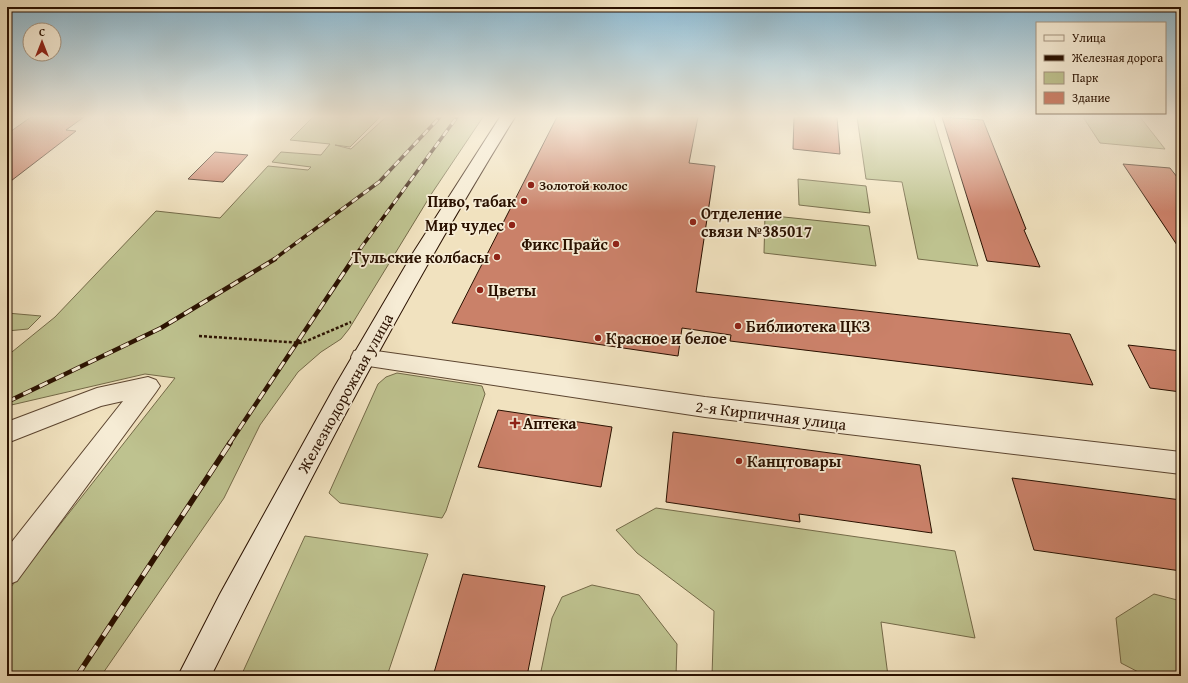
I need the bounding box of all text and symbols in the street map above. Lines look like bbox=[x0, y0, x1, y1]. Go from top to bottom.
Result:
north arrow bbox=[22, 22, 62, 62]
legend bbox=[1036, 22, 1166, 114]
text: С bbox=[39, 24, 45, 40]
text: Улица bbox=[1072, 29, 1106, 46]
text: Железная дорога bbox=[1071, 49, 1163, 66]
text: Парк bbox=[1072, 69, 1099, 86]
text: Здание bbox=[1072, 89, 1111, 106]
place label: Золотой колос bbox=[539, 176, 628, 195]
marker: Золотой колос bbox=[526, 180, 536, 190]
place label: Пиво, табак bbox=[427, 189, 517, 213]
marker: Пиво, табак bbox=[519, 196, 529, 206]
place label: Отделение связи №385017 bbox=[701, 201, 812, 243]
place label: Мир чудес bbox=[425, 213, 505, 237]
marker: Отделение связи №385017 bbox=[688, 217, 698, 227]
marker: Мир чудес bbox=[507, 220, 517, 230]
place label: Фикс Прайс bbox=[521, 232, 609, 256]
marker: Фикс Прайс bbox=[611, 239, 621, 249]
place label: Тульские колбасы bbox=[352, 245, 490, 269]
marker: Тульские колбасы bbox=[492, 252, 502, 262]
place label: Цветы bbox=[488, 278, 537, 302]
marker: Цветы bbox=[475, 285, 485, 295]
street label: Железнодорожная улица bbox=[291, 308, 399, 478]
place label: Библиотека ЦКЗ bbox=[746, 314, 871, 338]
marker: Библиотека ЦКЗ bbox=[733, 321, 743, 331]
place label: Красное и белое bbox=[606, 326, 727, 350]
marker: Красное и белое bbox=[593, 333, 603, 343]
street label: 2-я Кирпичная улица bbox=[694, 394, 848, 436]
place label: Аптека bbox=[523, 411, 577, 435]
marker: Аптека bbox=[510, 418, 520, 428]
place label: Канцтовары bbox=[747, 449, 842, 473]
marker: Канцтовары bbox=[734, 456, 744, 466]

